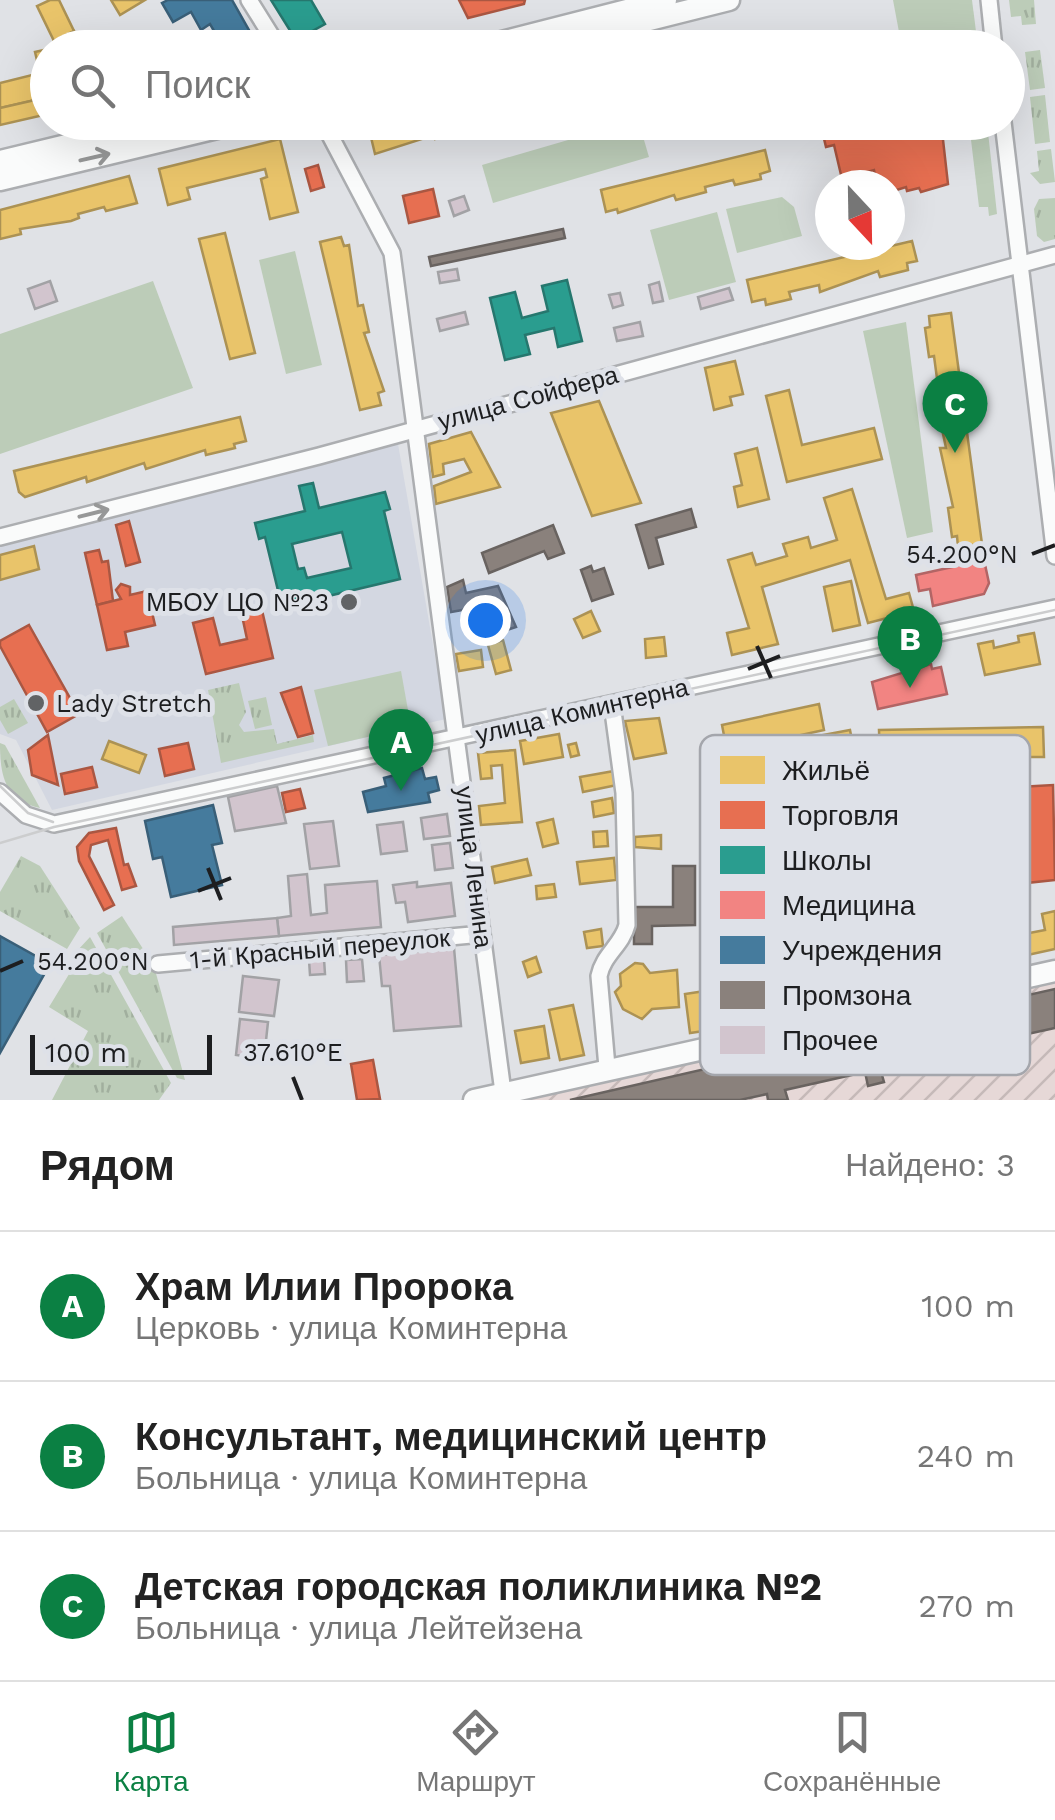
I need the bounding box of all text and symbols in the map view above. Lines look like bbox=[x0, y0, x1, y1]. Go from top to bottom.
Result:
search box bbox=[30, 30, 1025, 140]
icon: search bbox=[65, 58, 120, 113]
text: Поиск bbox=[145, 63, 250, 107]
one-way arrow bbox=[78, 147, 110, 165]
north arrow bbox=[815, 170, 905, 260]
street label: улица Сойфера bbox=[435, 360, 621, 436]
pin: C bbox=[922, 370, 988, 453]
one-way arrow bbox=[78, 502, 110, 521]
text: 54.200°N bbox=[906, 540, 1018, 569]
place label: МБОУ ЦО №23 bbox=[146, 588, 329, 617]
marker: МБОУ ЦО №23 bbox=[338, 591, 360, 613]
your location bbox=[460, 595, 511, 646]
pin: B bbox=[878, 606, 942, 688]
street label: улица Коминтерна bbox=[473, 672, 691, 750]
place label: Lady Stretch bbox=[56, 689, 212, 718]
marker: Lady Stretch bbox=[25, 692, 47, 714]
pin: A bbox=[368, 708, 434, 791]
legend bbox=[700, 735, 1030, 1075]
text: Жильё bbox=[782, 754, 870, 787]
street label: улица Ленина bbox=[450, 784, 498, 950]
text: Торговля bbox=[782, 799, 899, 832]
text: Школы bbox=[782, 844, 872, 877]
text: Медицина bbox=[782, 889, 916, 922]
street label: 1-й Красный переулок bbox=[189, 923, 452, 975]
text: Учреждения bbox=[782, 934, 942, 967]
text: 54.200°N bbox=[37, 947, 149, 976]
text: Промзона bbox=[782, 979, 912, 1012]
text: Прочее bbox=[782, 1024, 878, 1057]
scale bar bbox=[30, 1030, 212, 1074]
text: 100 m bbox=[45, 1036, 127, 1069]
text: 37.610°E bbox=[243, 1038, 343, 1067]
text: Рядом bbox=[40, 1141, 175, 1190]
text: Найдено: 3 bbox=[845, 1146, 1015, 1184]
text: Храм Илии Пророка bbox=[135, 1265, 513, 1309]
text: A bbox=[62, 1287, 83, 1325]
text: 100 m bbox=[921, 1287, 1015, 1325]
text: Церковь · улица Коминтерна bbox=[135, 1309, 567, 1347]
text: Консультант, медицинский центр bbox=[135, 1415, 767, 1459]
text: B bbox=[62, 1437, 83, 1475]
text: 240 m bbox=[916, 1437, 1015, 1475]
text: Больница · улица Коминтерна bbox=[135, 1459, 587, 1497]
text: Детская городская поликлиника №2 bbox=[135, 1565, 822, 1609]
text: C bbox=[62, 1587, 83, 1625]
text: 270 m bbox=[918, 1587, 1015, 1625]
text: Больница · улица Лейтейзена bbox=[135, 1609, 582, 1647]
tab: Карта bbox=[114, 1705, 189, 1798]
tab: Маршрут bbox=[416, 1705, 535, 1798]
tab: Сохранённые bbox=[763, 1705, 941, 1798]

